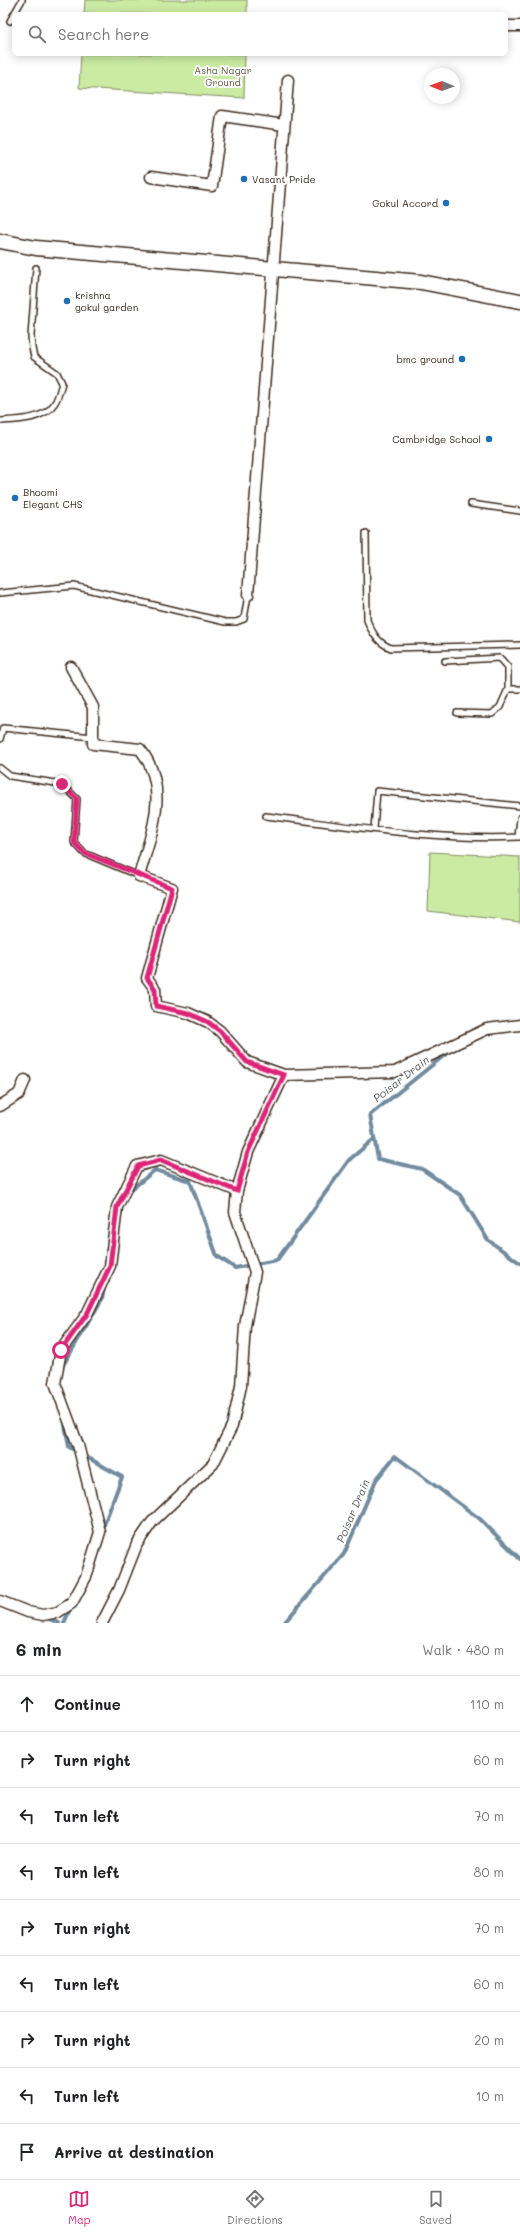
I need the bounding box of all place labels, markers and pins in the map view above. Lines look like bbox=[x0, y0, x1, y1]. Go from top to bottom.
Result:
place label: Vasant Pride bbox=[252, 172, 316, 186]
marker: Vasant Pride bbox=[239, 174, 249, 184]
place label: Gokul Accord bbox=[372, 196, 438, 210]
marker: Gokul Accord bbox=[441, 198, 451, 208]
place label: krishna gokul garden bbox=[75, 288, 138, 314]
marker: krishna gokul garden bbox=[62, 296, 72, 306]
place label: bmc ground bbox=[396, 352, 454, 366]
marker: bmc ground bbox=[457, 354, 467, 364]
place label: Cambridge School bbox=[392, 432, 481, 446]
marker: Cambridge School bbox=[484, 434, 494, 444]
place label: Bhoomi Elegant CHS bbox=[23, 485, 83, 511]
marker: Bhoomi Elegant CHS bbox=[10, 493, 20, 503]

